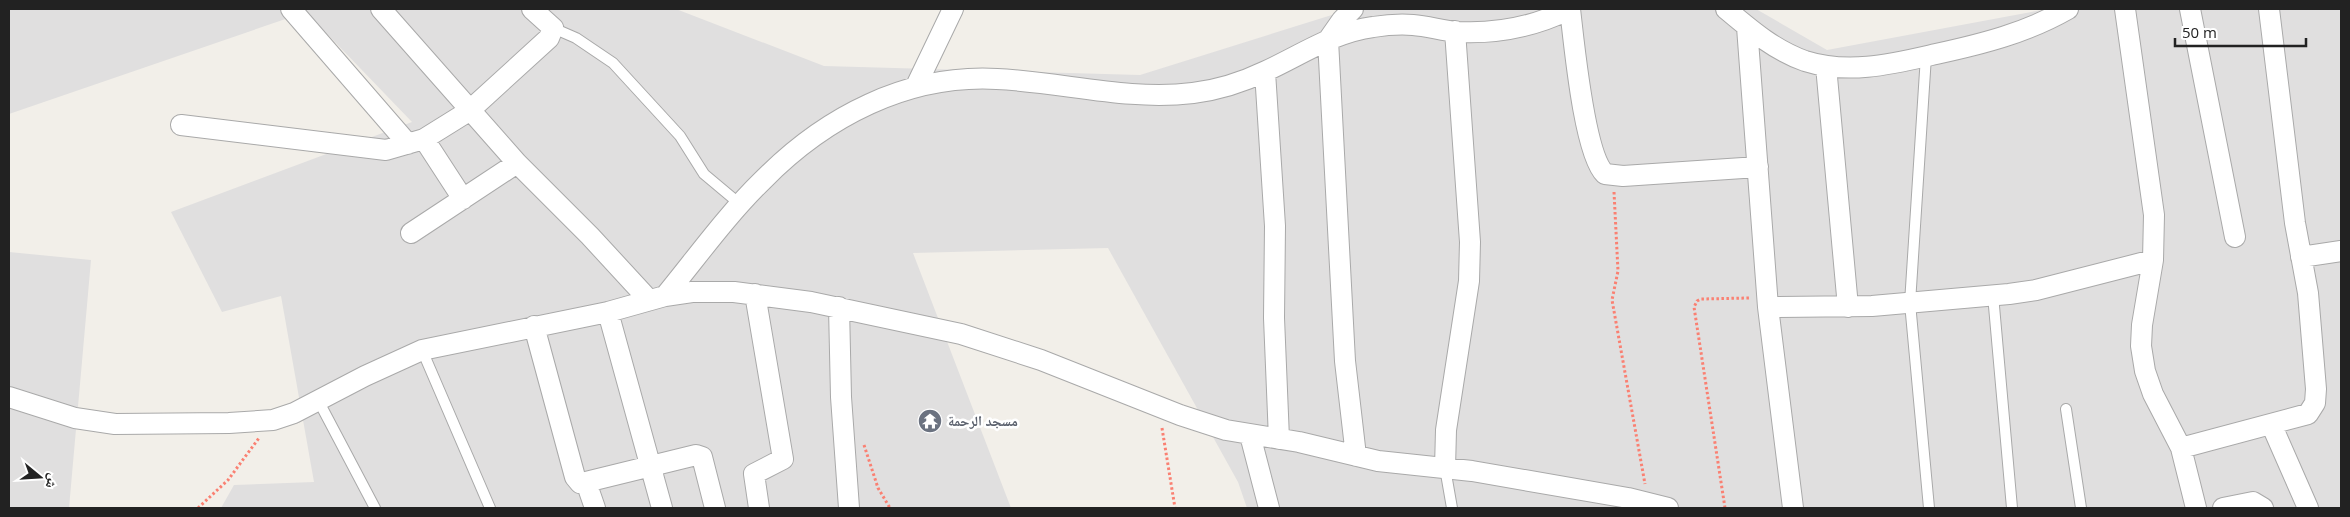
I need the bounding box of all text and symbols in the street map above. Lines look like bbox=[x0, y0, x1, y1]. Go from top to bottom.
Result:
scale bar bbox=[2175, 15, 2306, 47]
text: 50 m bbox=[2182, 22, 2217, 42]
temple icon: مسجد الرحمة bbox=[917, 408, 943, 434]
place label: مسجد الرحمة bbox=[948, 411, 1018, 430]
north arrow bbox=[15, 452, 65, 502]
text: ش bbox=[41, 471, 64, 491]

